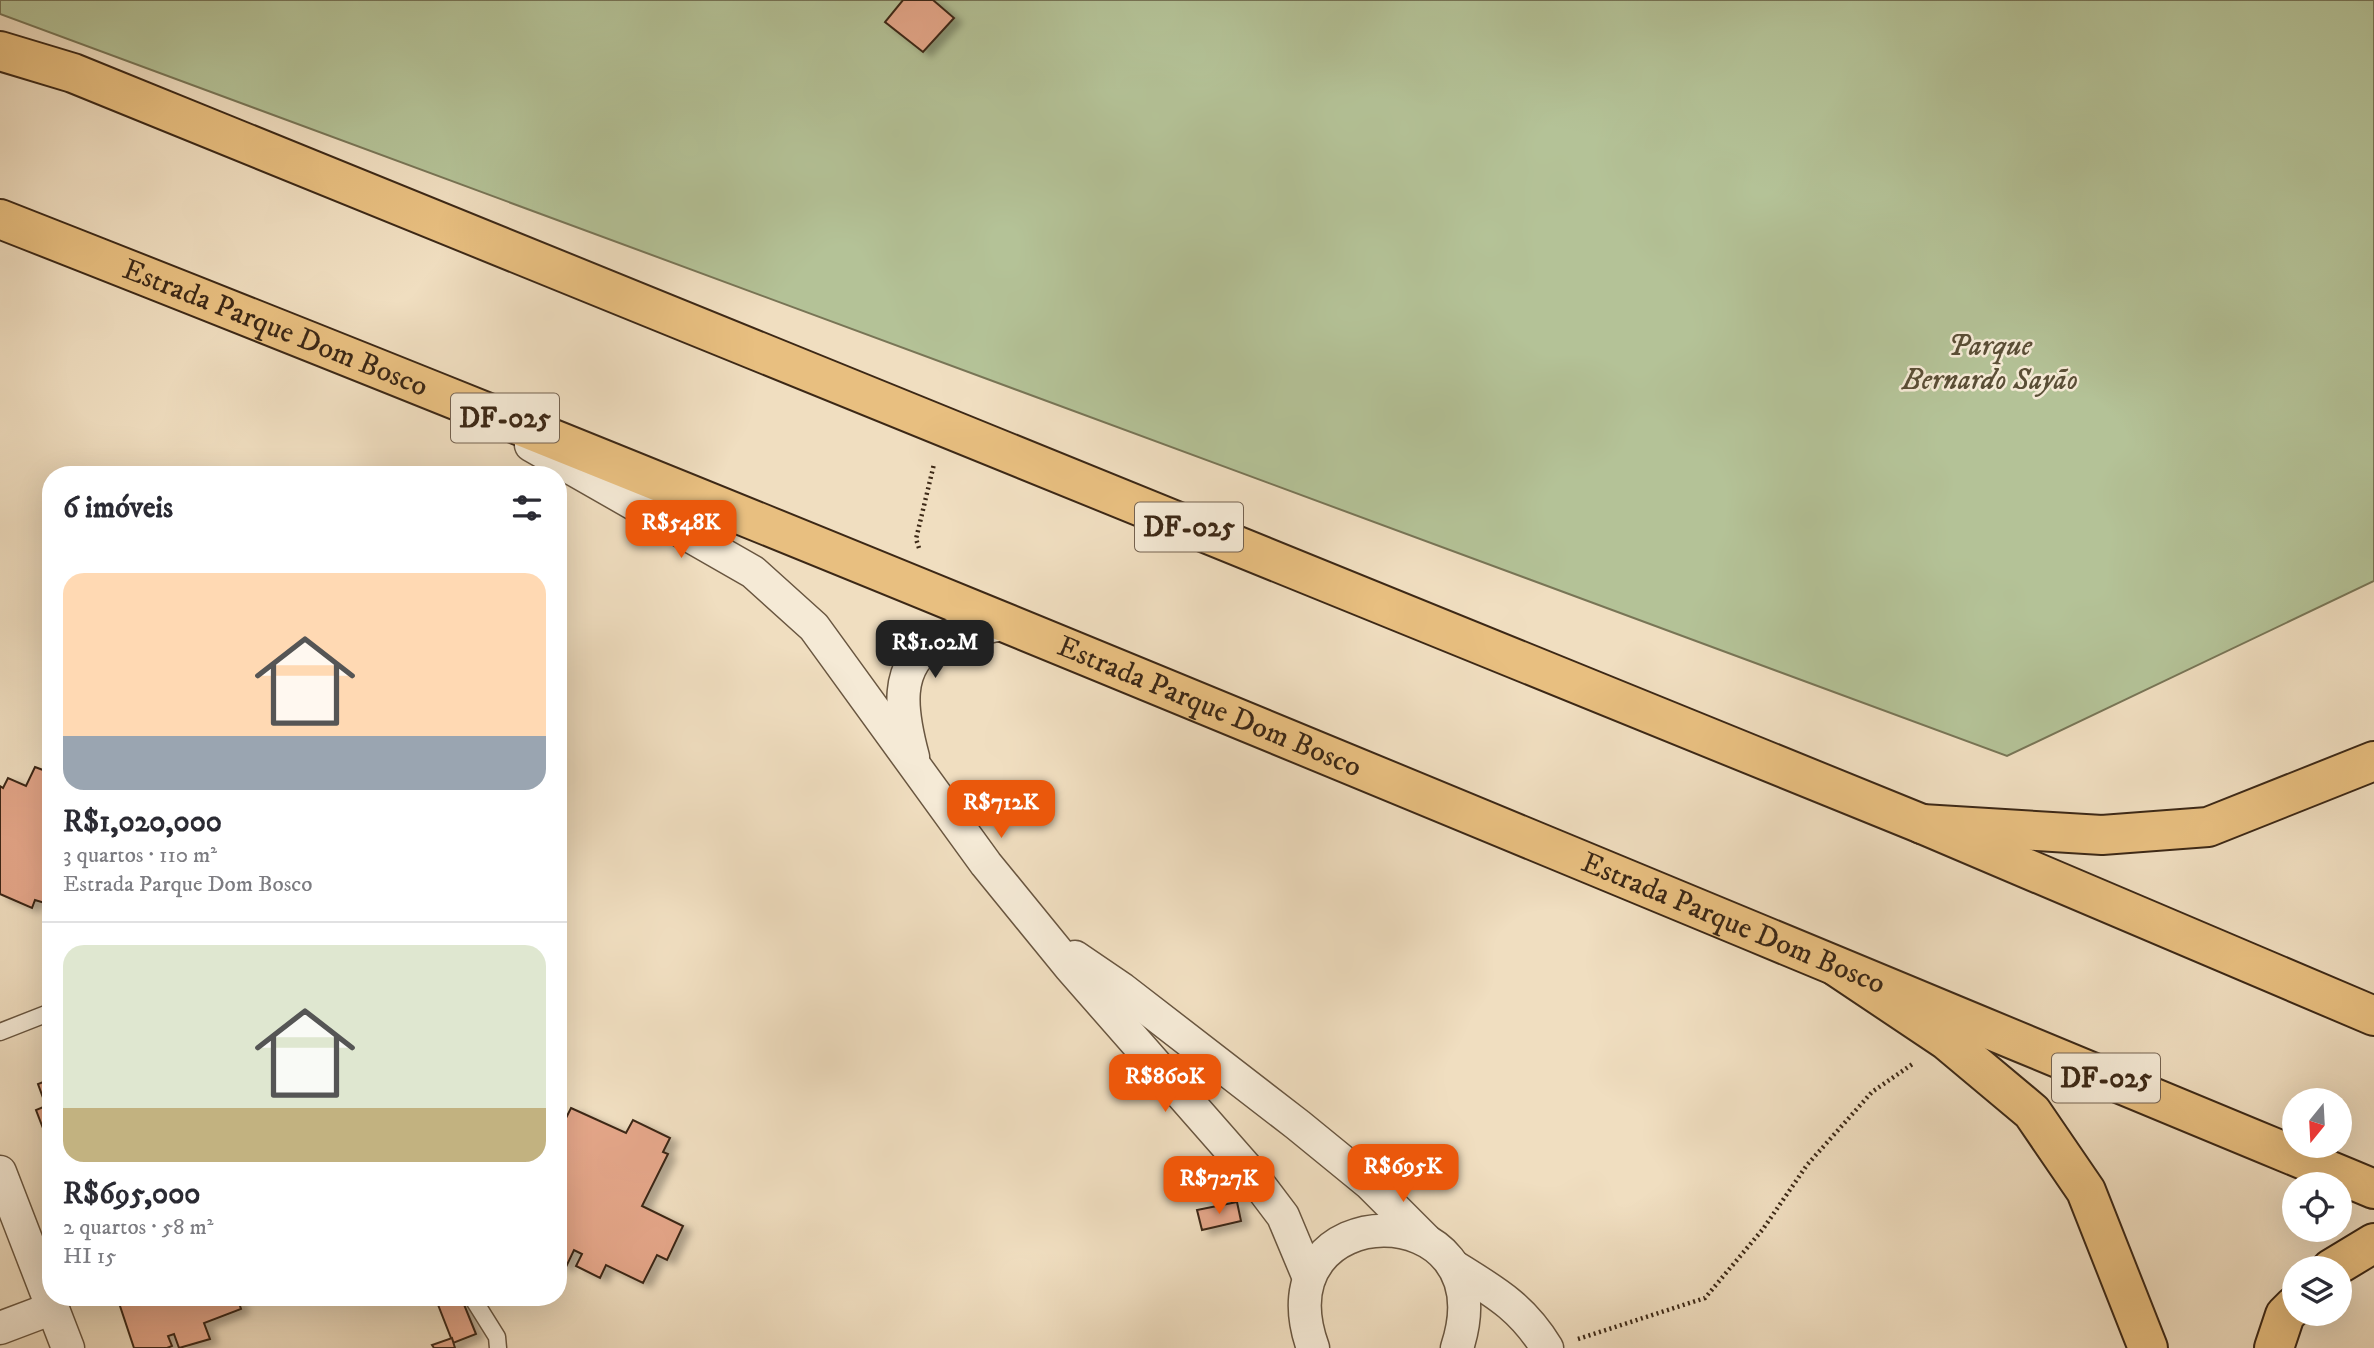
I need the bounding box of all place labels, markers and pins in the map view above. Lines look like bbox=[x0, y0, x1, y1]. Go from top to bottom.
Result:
pin: R$548K bbox=[624, 500, 738, 560]
pin: R$1.02M bbox=[870, 620, 1000, 680]
pin: R$712K bbox=[944, 780, 1058, 840]
pin: R$860K bbox=[1108, 1054, 1222, 1114]
pin: R$695K bbox=[1346, 1144, 1460, 1204]
pin: R$727K bbox=[1162, 1156, 1276, 1216]

